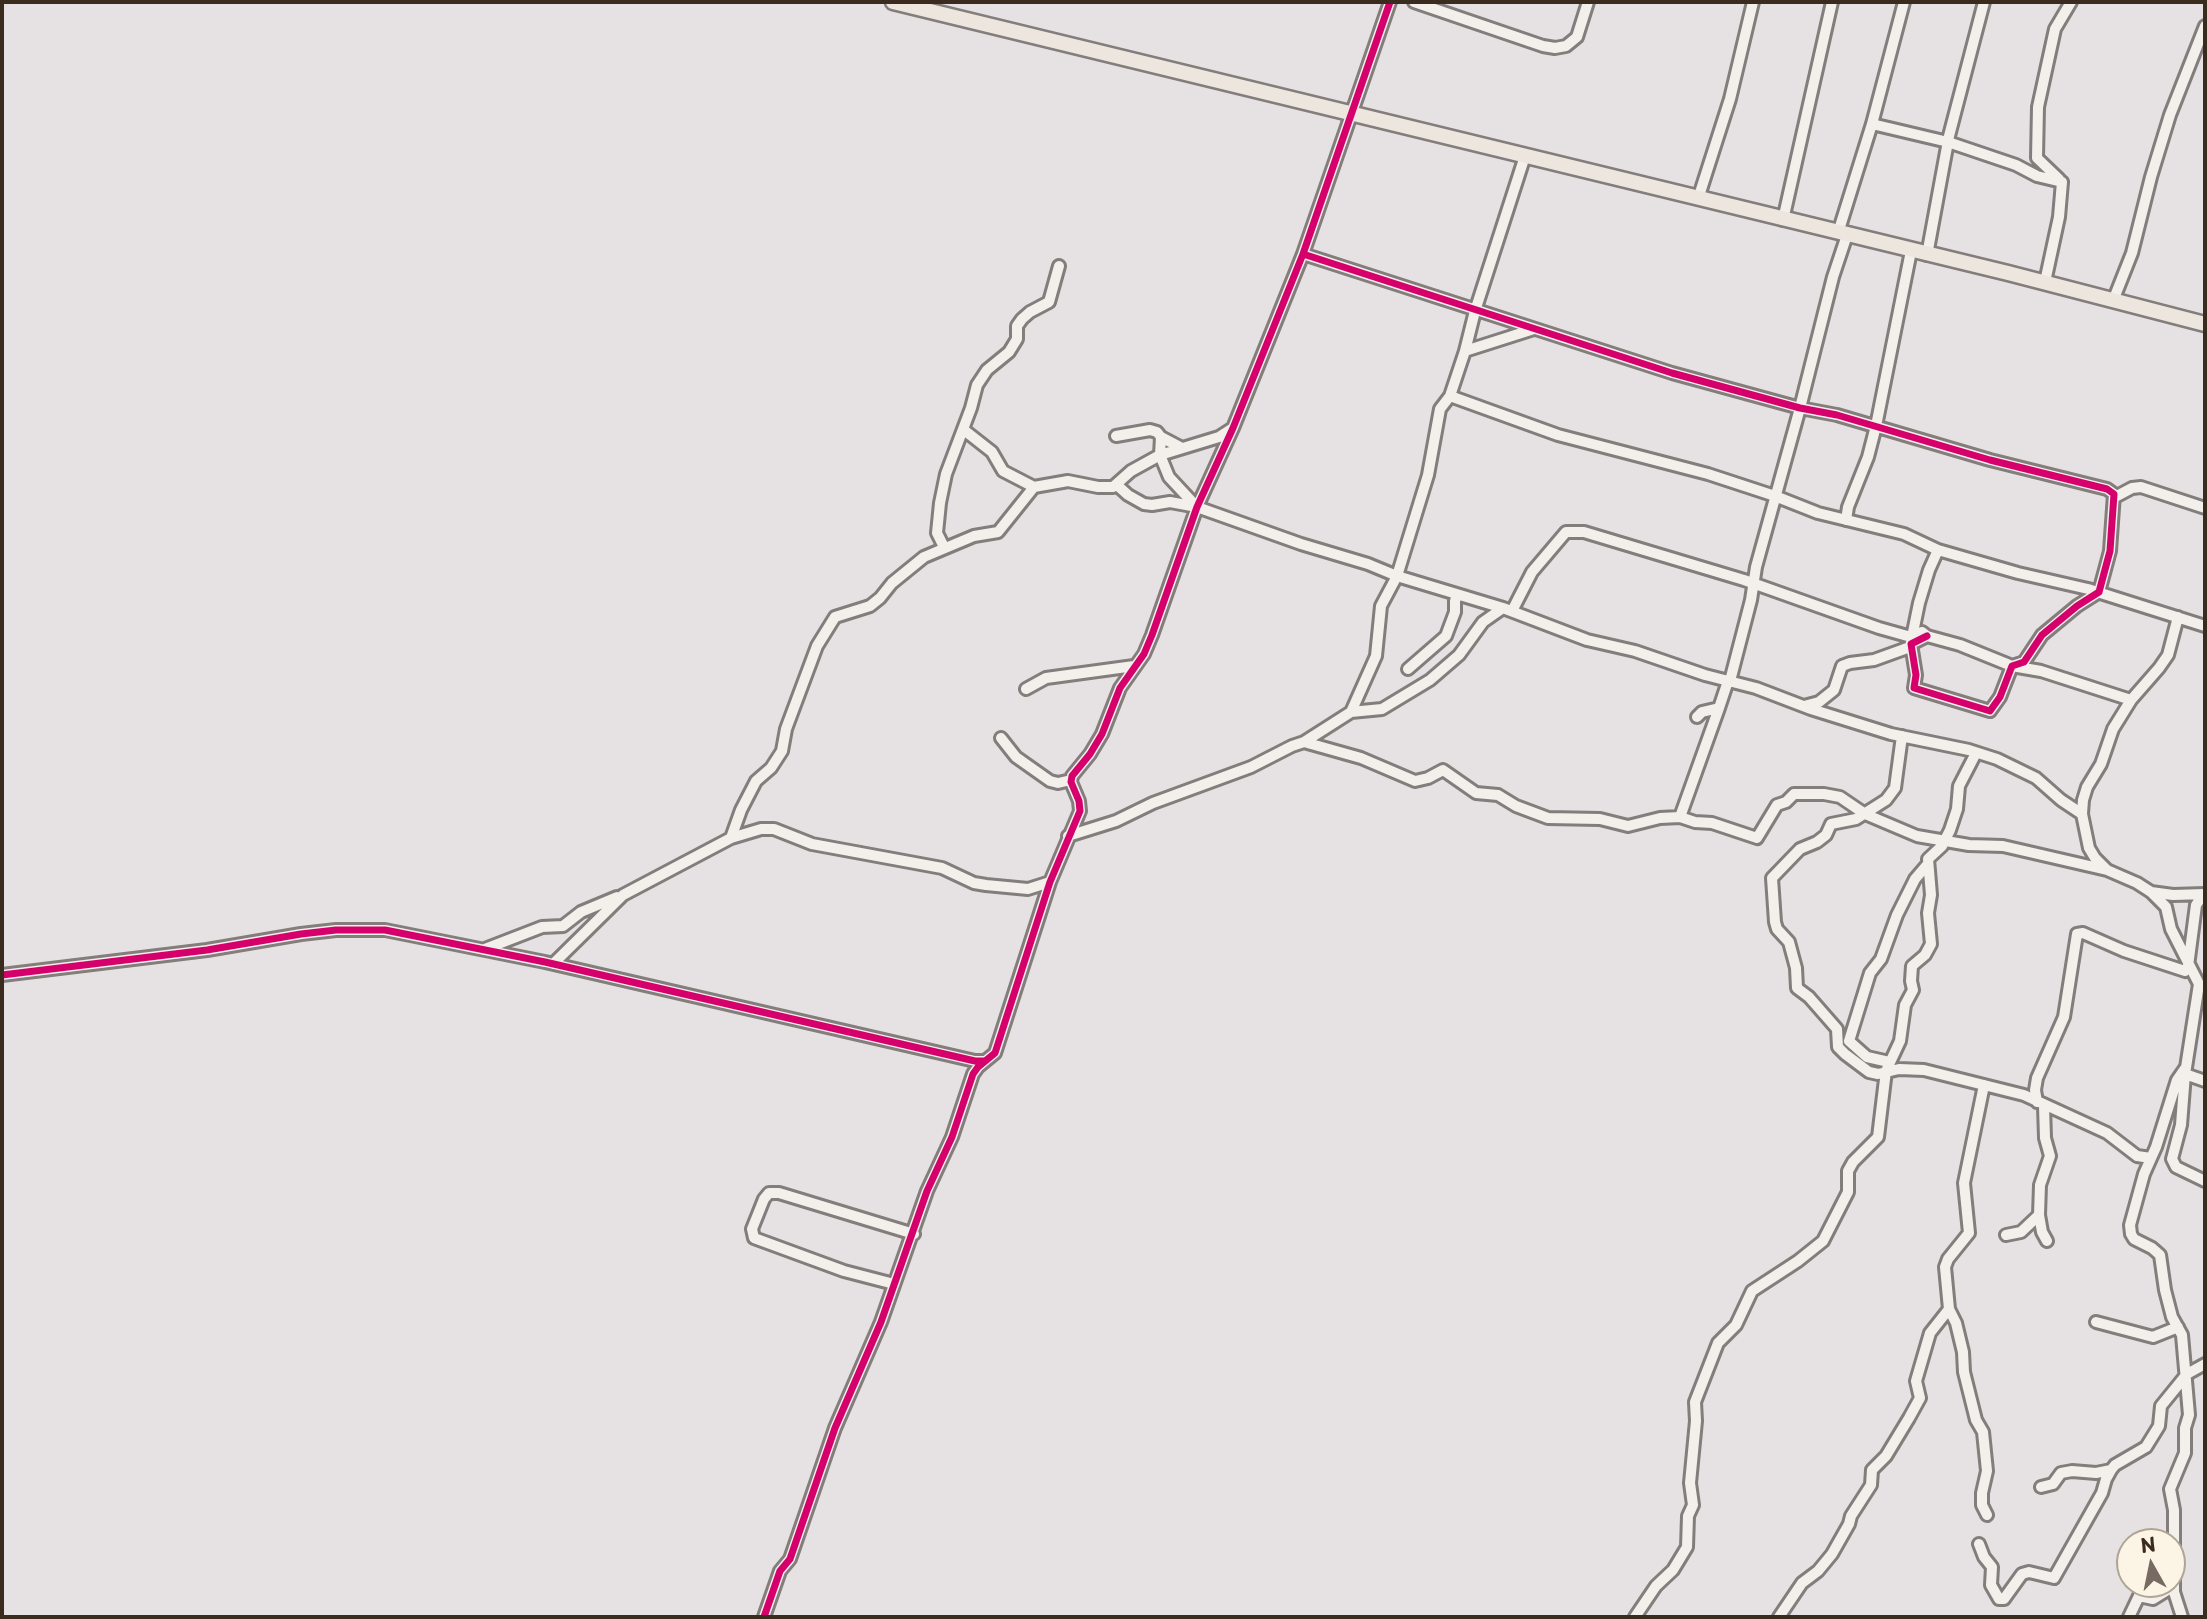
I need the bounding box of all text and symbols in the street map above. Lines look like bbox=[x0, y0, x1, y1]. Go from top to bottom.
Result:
north arrow bbox=[2116, 1528, 2186, 1598]
text: N bbox=[2138, 1529, 2158, 1559]

